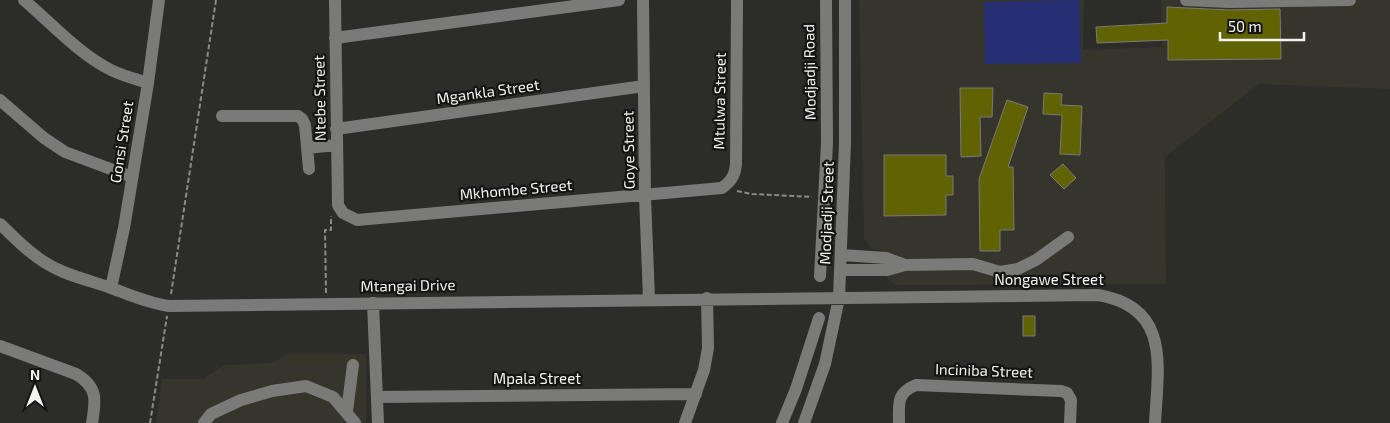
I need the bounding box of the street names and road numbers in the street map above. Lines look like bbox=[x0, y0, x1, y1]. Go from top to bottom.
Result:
street label: Modjadji Road bbox=[799, 24, 820, 120]
street label: Mtulwa Street bbox=[709, 52, 729, 150]
street label: Ntebe Street bbox=[309, 55, 329, 141]
street label: Mgankla Street bbox=[435, 75, 541, 107]
street label: Gonsi Street bbox=[106, 99, 136, 184]
street label: Goye Street bbox=[618, 110, 638, 190]
street label: Modjadji Street bbox=[815, 161, 838, 265]
street label: Mkhombe Street bbox=[459, 175, 573, 203]
street label: Nongawe Street bbox=[994, 270, 1104, 288]
street label: Mtangai Drive bbox=[360, 275, 456, 295]
street label: Inciniba Street bbox=[935, 359, 1034, 381]
street label: Mpala Street bbox=[493, 369, 581, 387]

